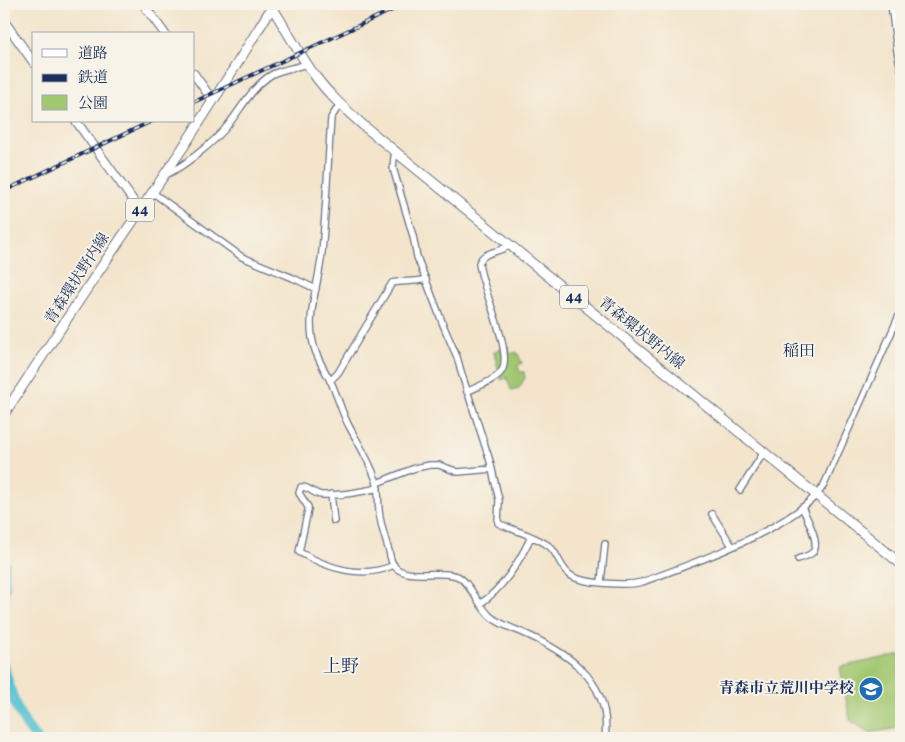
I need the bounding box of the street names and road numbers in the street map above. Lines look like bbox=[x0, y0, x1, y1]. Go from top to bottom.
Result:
road number: 44 bbox=[126, 198, 154, 222]
street label: 青森環状野内線 bbox=[41, 229, 115, 329]
road number: 44 bbox=[560, 286, 588, 308]
street label: 青森環状野内線 bbox=[594, 293, 688, 375]

